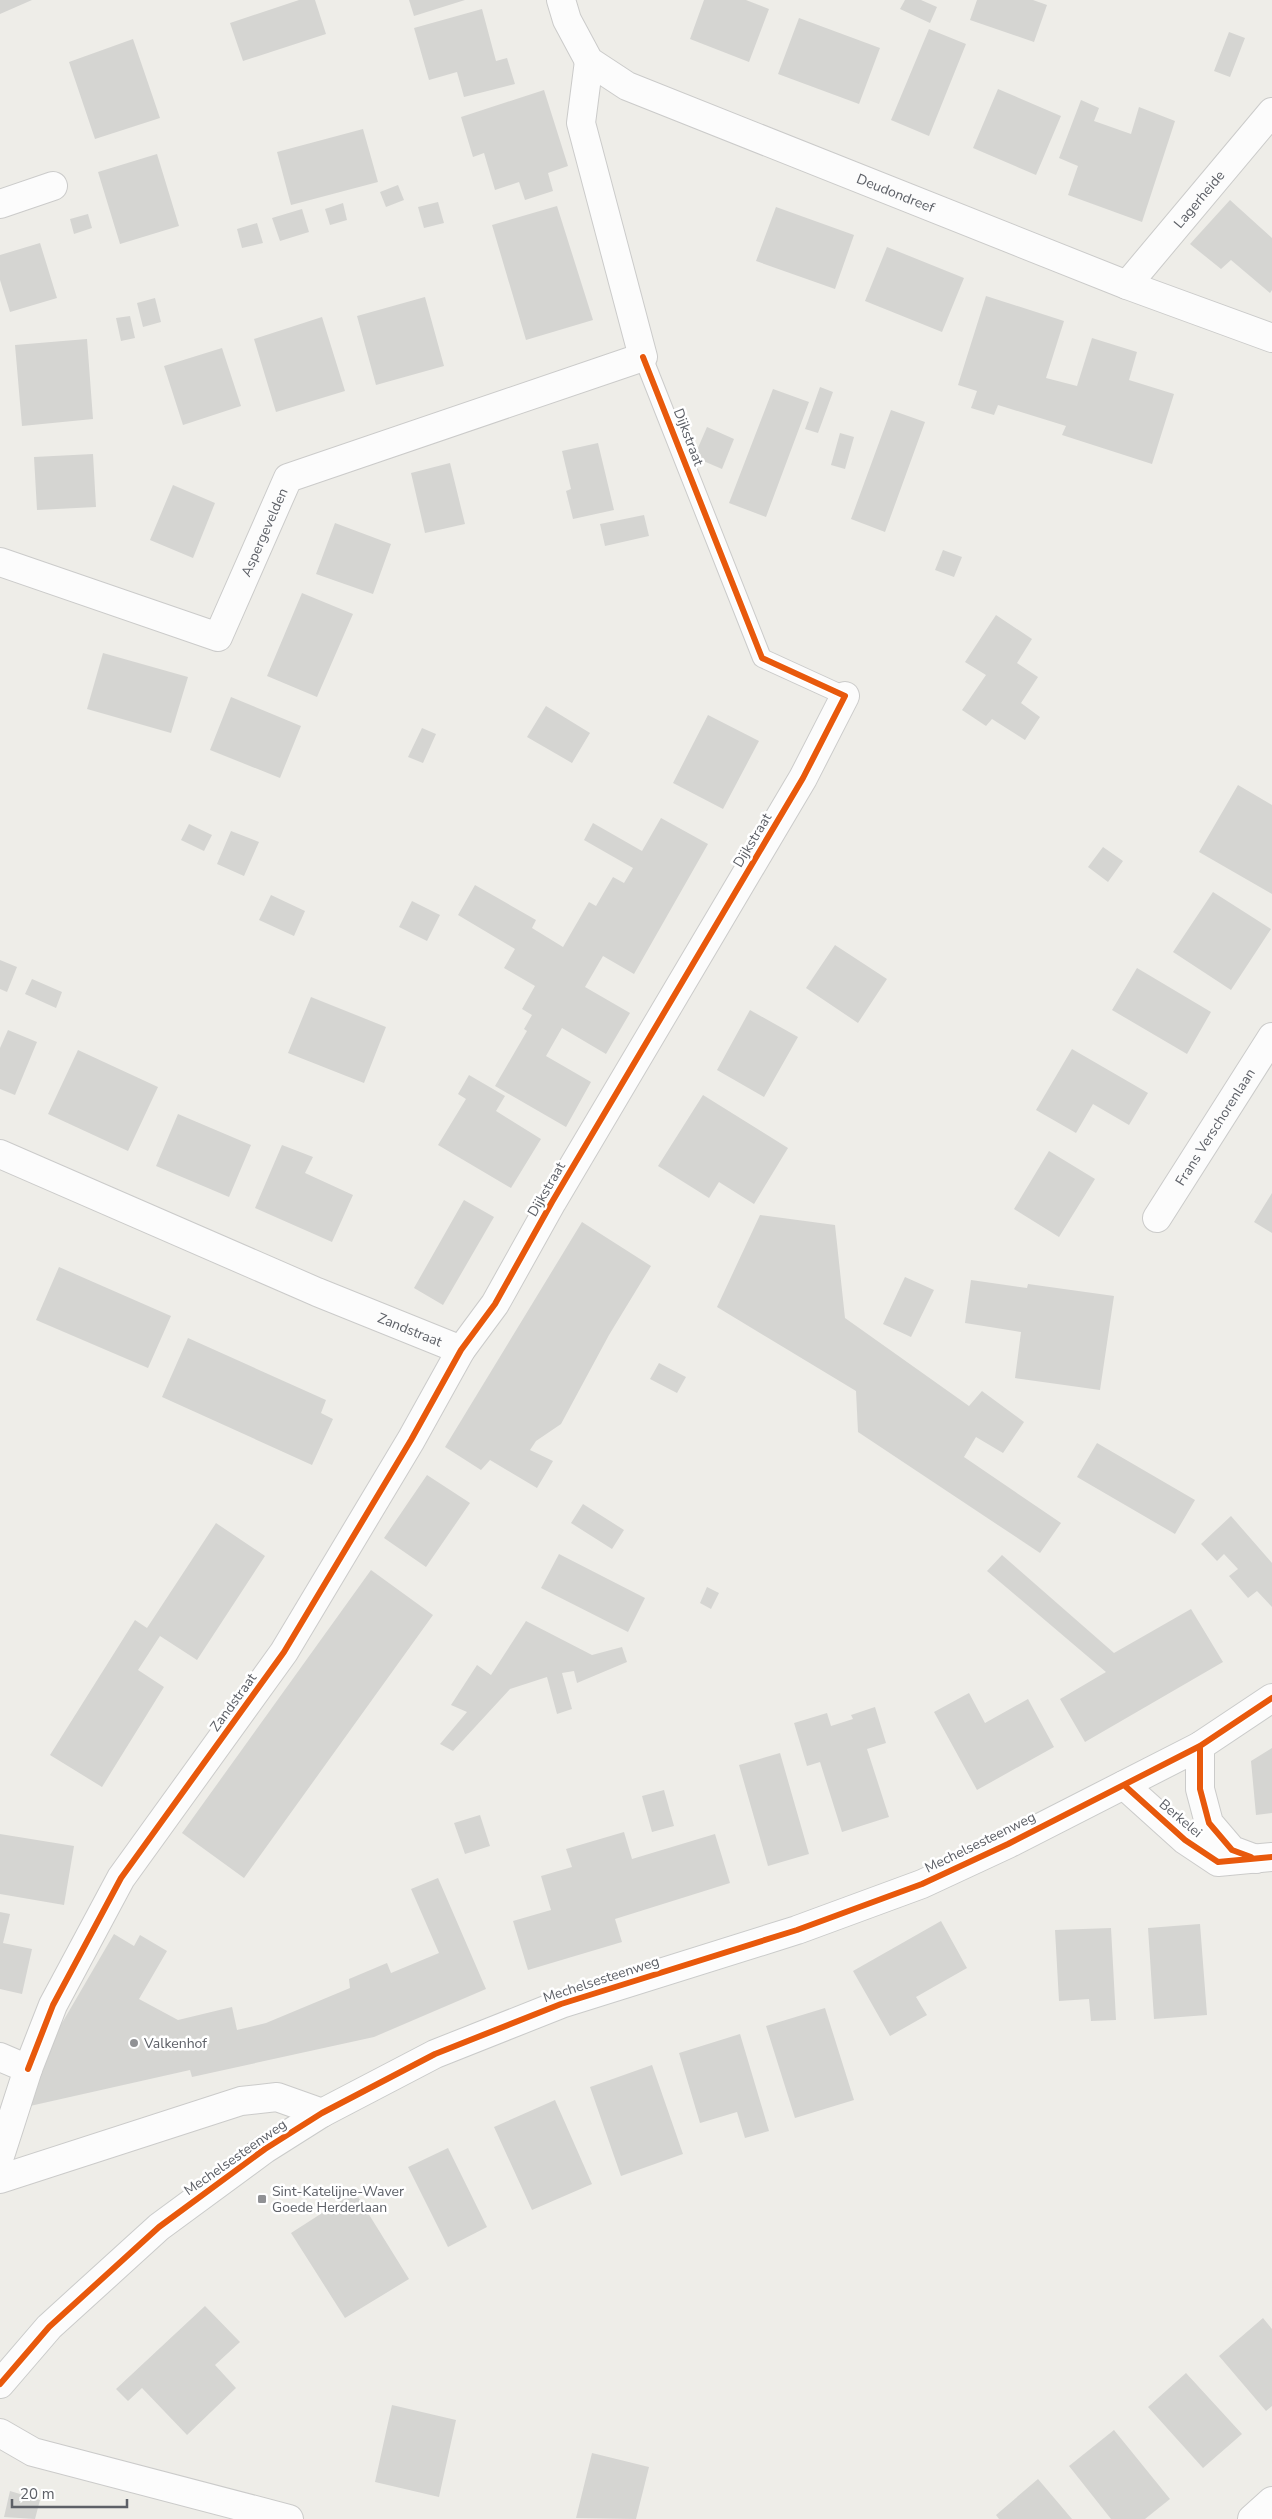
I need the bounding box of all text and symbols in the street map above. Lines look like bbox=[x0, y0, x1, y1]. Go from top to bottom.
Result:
street label: Lagerheide bbox=[1170, 167, 1229, 232]
street label: Deudondreef bbox=[854, 169, 937, 218]
street label: Dijkstraat bbox=[669, 406, 708, 469]
street label: Aspergevelden bbox=[237, 485, 292, 580]
street label: Dijkstraat bbox=[729, 810, 776, 871]
street label: Frans Verschorenlaan bbox=[1171, 1065, 1260, 1189]
street label: Dijkstraat bbox=[523, 1158, 570, 1220]
street label: Zandstraat bbox=[375, 1308, 445, 1351]
street label: Zandstraat bbox=[206, 1669, 261, 1735]
street label: Berkelei bbox=[1155, 1795, 1206, 1842]
street label: Mechelsesteenweg bbox=[922, 1807, 1039, 1878]
street label: Mechelsesteenweg bbox=[541, 1952, 662, 2007]
place label: Valkenhof bbox=[143, 2034, 207, 2053]
marker: Valkenhof bbox=[128, 2037, 140, 2049]
street label: Mechelsesteenweg bbox=[180, 2115, 290, 2200]
place label: Sint-Katelijne-Waver Goede Herderlaan bbox=[272, 2182, 404, 2217]
marker: Sint-Katelijne-Waver Goede Herderlaan bbox=[256, 2193, 268, 2205]
scale bar bbox=[12, 2476, 128, 2508]
text: 20 m bbox=[20, 2484, 55, 2504]

